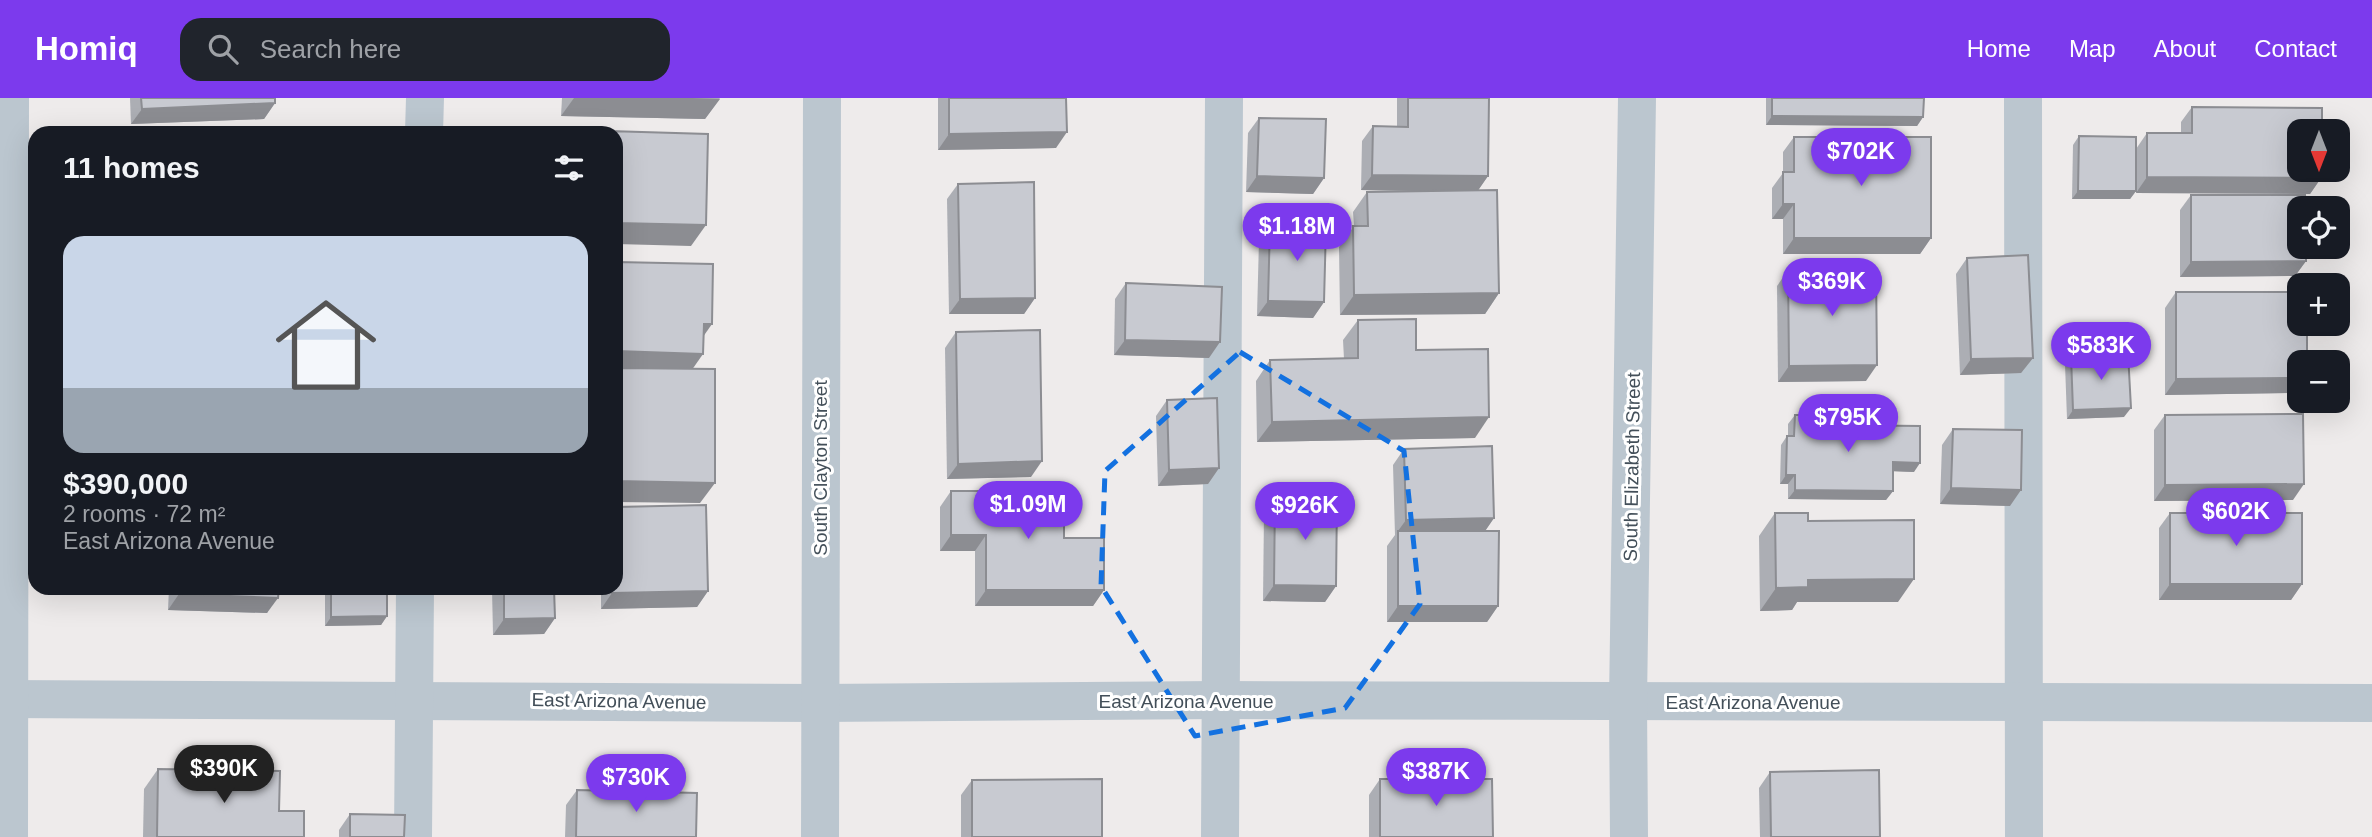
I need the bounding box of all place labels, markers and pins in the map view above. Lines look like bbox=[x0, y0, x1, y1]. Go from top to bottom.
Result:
pin: $702K bbox=[1812, 129, 1910, 188]
pin: $1.18M bbox=[1240, 204, 1354, 263]
pin: $369K bbox=[1783, 258, 1881, 318]
pin: $583K bbox=[2052, 322, 2150, 382]
pin: $795K bbox=[1799, 394, 1897, 454]
pin: $1.09M bbox=[971, 482, 1085, 541]
pin: $926K bbox=[1256, 482, 1354, 542]
pin: $602K bbox=[2187, 489, 2285, 548]
pin: $390K bbox=[175, 746, 273, 805]
pin: $387K bbox=[1387, 748, 1485, 808]
pin: $730K bbox=[587, 754, 685, 814]

